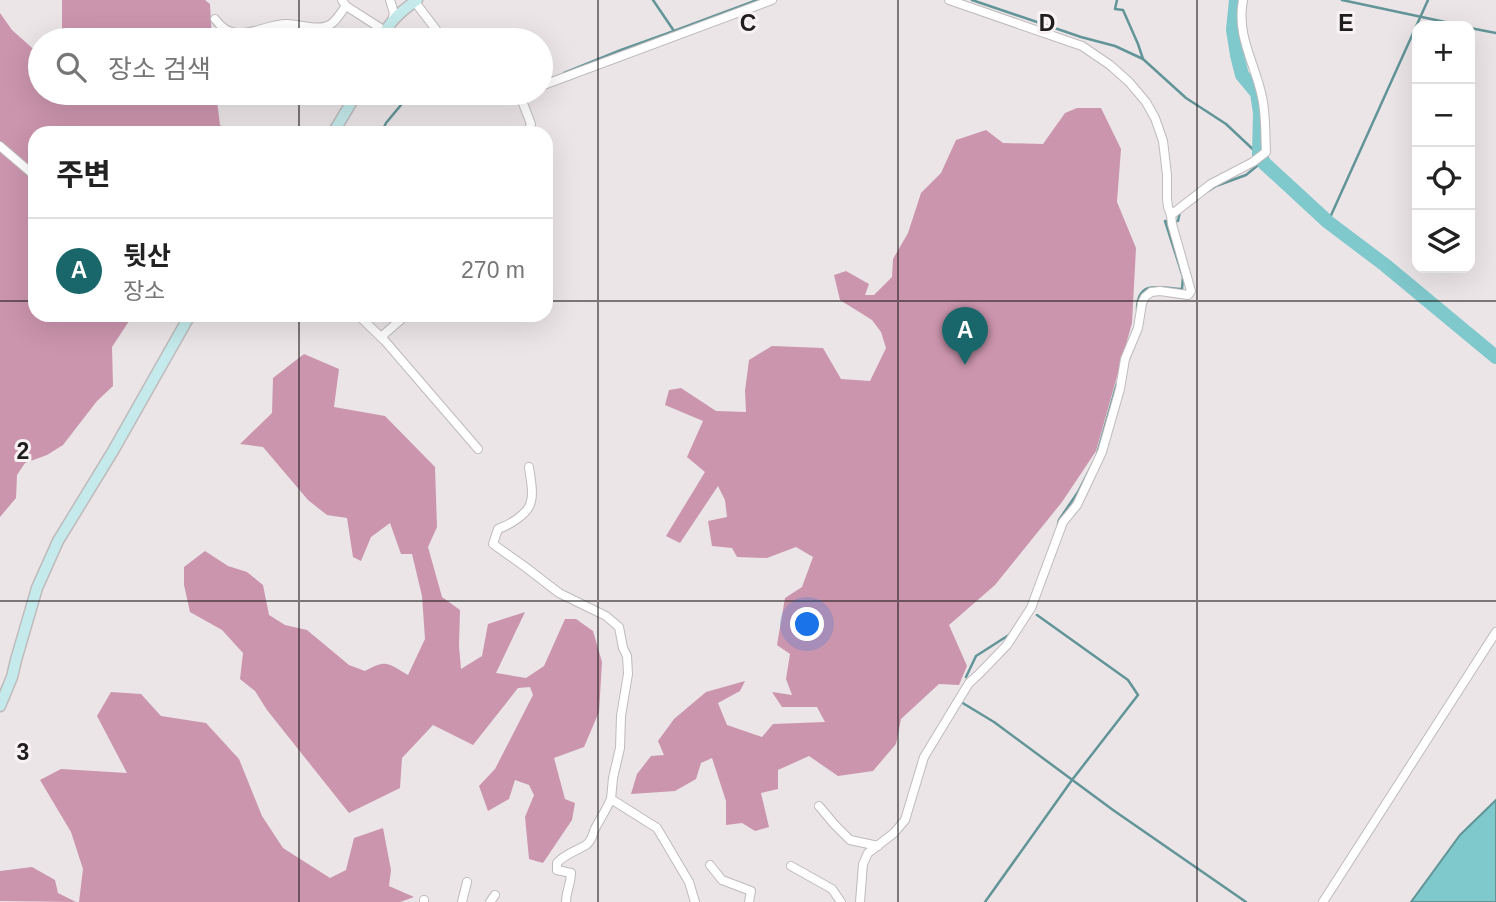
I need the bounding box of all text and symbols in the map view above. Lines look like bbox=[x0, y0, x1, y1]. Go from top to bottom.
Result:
text: C bbox=[740, 10, 756, 36]
text: D bbox=[1039, 10, 1055, 36]
text: E bbox=[1338, 10, 1354, 36]
map controls bbox=[1412, 21, 1475, 273]
button: + bbox=[1412, 21, 1475, 84]
search box bbox=[28, 28, 553, 105]
icon: search bbox=[52, 48, 90, 86]
text: 장소 검색 bbox=[108, 54, 211, 84]
button: − bbox=[1412, 84, 1475, 147]
button: locate bbox=[1412, 147, 1475, 210]
text: 주변 bbox=[56, 158, 111, 191]
button: layers bbox=[1412, 210, 1475, 273]
text: 뒷산 bbox=[123, 241, 171, 271]
text: A bbox=[71, 257, 87, 283]
text: 270 m bbox=[461, 257, 525, 283]
text: 장소 bbox=[123, 278, 165, 304]
pin: A bbox=[942, 307, 988, 365]
text: 2 bbox=[17, 438, 29, 464]
your location bbox=[790, 607, 824, 641]
text: 3 bbox=[17, 739, 29, 765]

